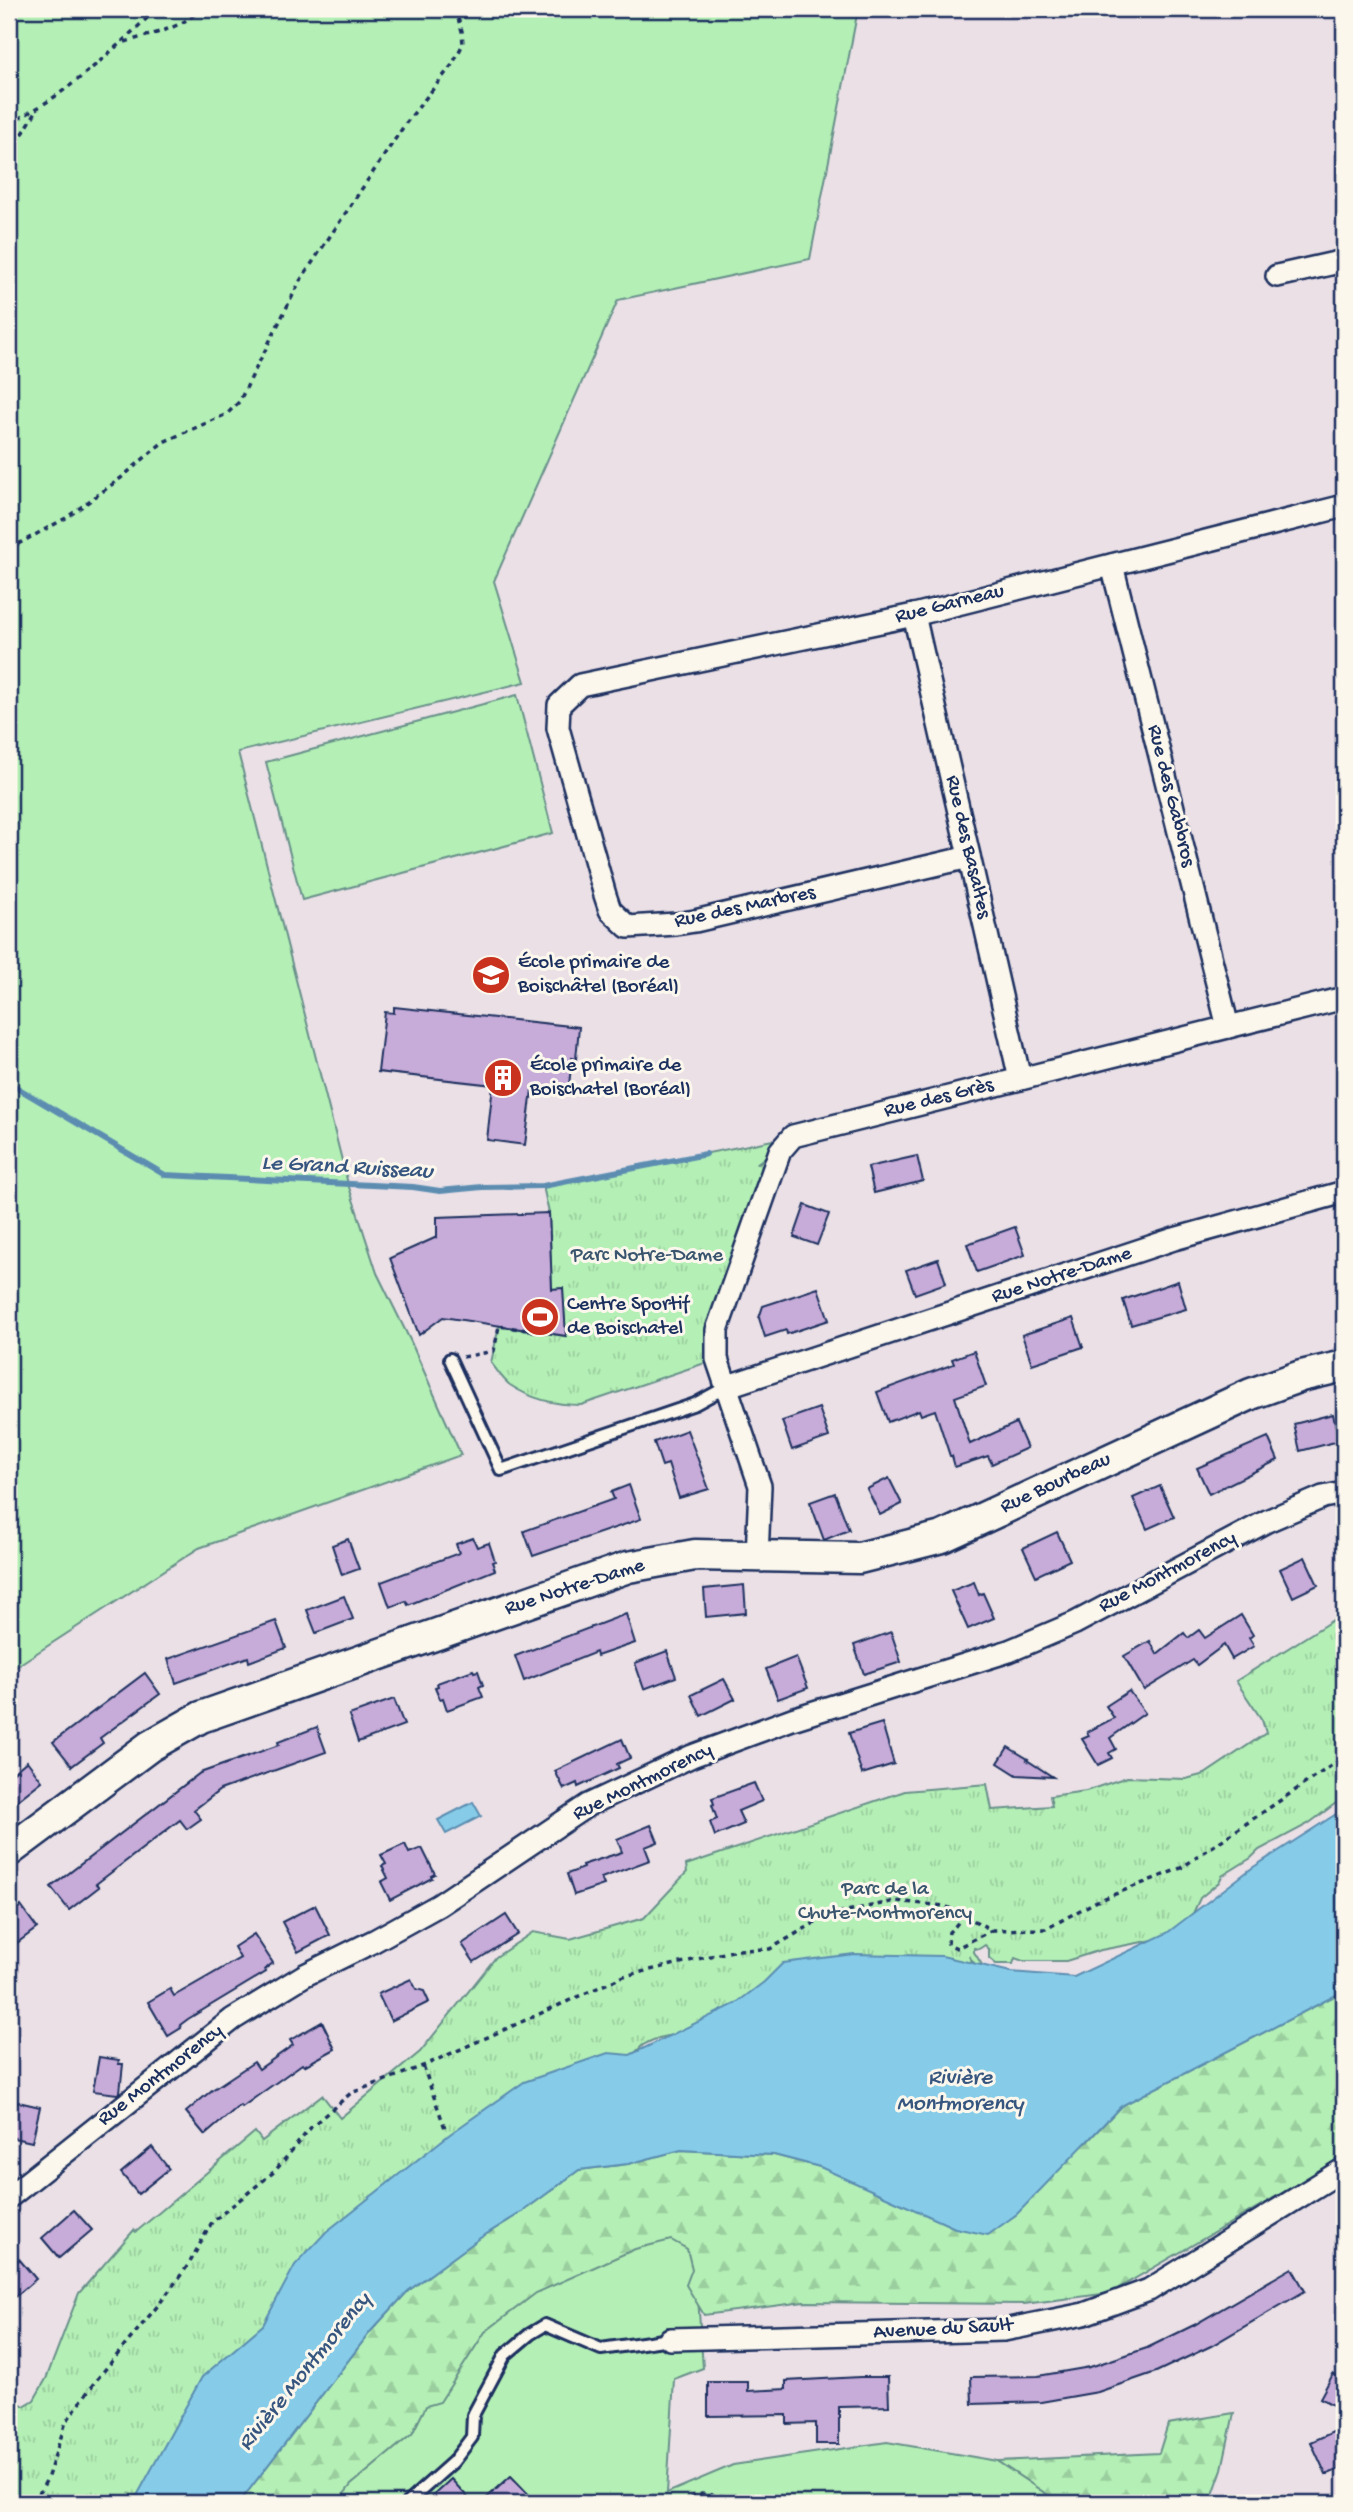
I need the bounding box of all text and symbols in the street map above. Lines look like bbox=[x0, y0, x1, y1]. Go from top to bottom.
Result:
street label: Rue Garneau bbox=[893, 579, 1007, 631]
street label: Rue des Gabbros bbox=[1140, 722, 1200, 871]
street label: Rue des Basaltes bbox=[938, 773, 996, 922]
street label: Rue des Marbres bbox=[672, 881, 819, 935]
place label: École primaire de Boischâtel (Boréal) bbox=[517, 951, 679, 1000]
school or university icon: École primaire de Boischâtel (Boréal) bbox=[470, 954, 512, 996]
place label: École primaire de Boischatel (Boréal) bbox=[529, 1054, 691, 1103]
building icon: École primaire de Boischatel (Boréal) bbox=[482, 1057, 524, 1099]
street label: Rue des Grès bbox=[882, 1073, 997, 1125]
water label: Le Grand Ruisseau bbox=[261, 1150, 435, 1186]
street label: Rue Notre-Dame bbox=[989, 1241, 1136, 1310]
park label: Parc Notre-Dame bbox=[570, 1244, 724, 1269]
place label: Centre Sportif de Boischatel bbox=[567, 1293, 691, 1342]
sports icon: Centre Sportif de Boischatel bbox=[519, 1296, 561, 1338]
street label: Rue Bourbeau bbox=[997, 1447, 1115, 1520]
street label: Rue Montmorency bbox=[1095, 1526, 1241, 1620]
street label: Rue Notre-Dame bbox=[502, 1553, 649, 1622]
street label: Rue Montmorency bbox=[569, 1738, 717, 1828]
park label: Parc de la Chute-Montmorency bbox=[798, 1878, 972, 1927]
street label: Rue Montmorency bbox=[93, 2019, 229, 2133]
water label: Rivière Montmorency bbox=[897, 2065, 1025, 2118]
water label: Rivière Montmorency bbox=[233, 2286, 378, 2457]
street label: Avenue du Sault bbox=[873, 2314, 1016, 2346]

